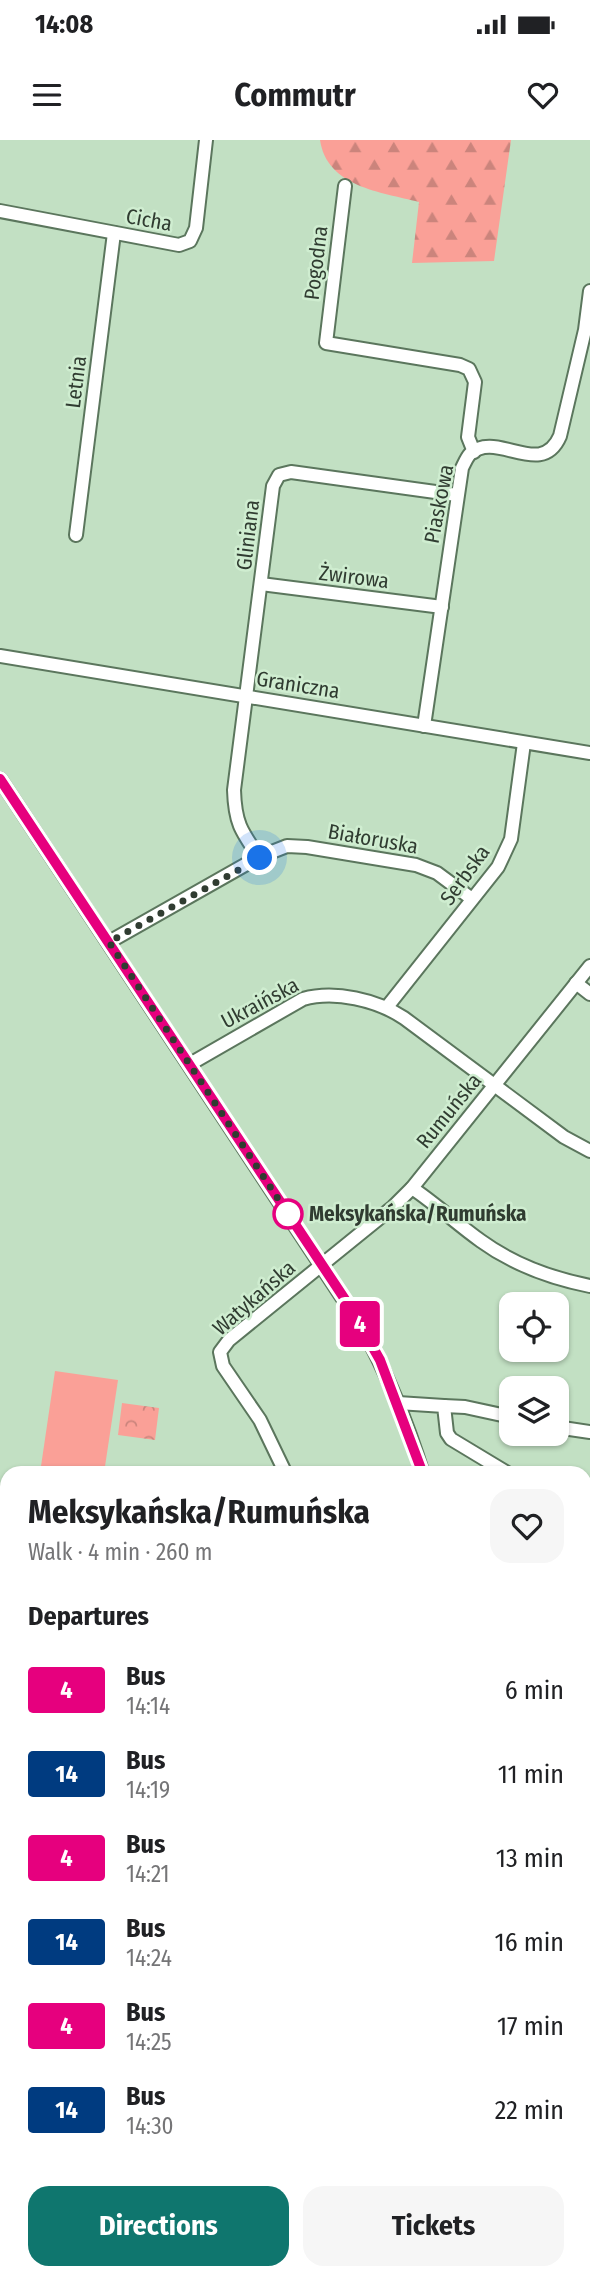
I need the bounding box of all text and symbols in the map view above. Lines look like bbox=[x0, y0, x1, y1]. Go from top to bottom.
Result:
text: 14:08 bbox=[35, 9, 93, 40]
icon: menu bbox=[28, 76, 66, 114]
text: Commutr bbox=[234, 76, 356, 114]
icon: heart bbox=[524, 76, 562, 114]
street label: Cicha bbox=[124, 203, 174, 237]
street label: Pogodna bbox=[299, 224, 333, 302]
street label: Letnia bbox=[60, 354, 92, 410]
street label: Piaskowa bbox=[419, 462, 459, 546]
street label: Gliniana bbox=[231, 498, 265, 572]
street label: Żwirowa bbox=[318, 560, 390, 594]
street label: Graniczna bbox=[254, 666, 342, 704]
street label: Białoruska bbox=[326, 818, 420, 860]
your location bbox=[242, 840, 277, 875]
street label: Serbska bbox=[434, 840, 496, 910]
street label: Ukraińska bbox=[217, 972, 303, 1034]
street label: Rumuńska bbox=[411, 1068, 487, 1154]
marker: Meksykańska/Rumuńska bbox=[273, 1199, 303, 1229]
place label: Meksykańska/Rumuńska bbox=[309, 1201, 527, 1227]
street label: Watykańska bbox=[207, 1255, 301, 1341]
map controls bbox=[499, 1292, 569, 1446]
button: locate bbox=[499, 1292, 569, 1362]
line badge: 4 bbox=[337, 1301, 383, 1347]
text: 4 bbox=[354, 1310, 366, 1338]
button: layers bbox=[499, 1376, 569, 1446]
button: heart bbox=[490, 1489, 564, 1563]
text: Meksykańska/Rumuńska bbox=[28, 1492, 370, 1532]
text: Walk · 4 min · 260 m bbox=[28, 1538, 213, 1566]
text: Departures bbox=[28, 1601, 149, 1632]
text: Bus bbox=[126, 1661, 165, 1692]
text: 6 min bbox=[505, 1675, 564, 1706]
text: 4 bbox=[60, 1676, 73, 1704]
text: 14:14 bbox=[126, 1692, 170, 1720]
text: Bus bbox=[126, 1745, 165, 1776]
text: 11 min bbox=[498, 1759, 564, 1790]
text: 14 bbox=[55, 1760, 78, 1788]
text: 14:19 bbox=[126, 1776, 170, 1804]
text: Bus bbox=[126, 1829, 165, 1860]
text: 13 min bbox=[496, 1843, 564, 1874]
text: 4 bbox=[60, 1844, 73, 1872]
text: 14:21 bbox=[126, 1860, 170, 1888]
text: Bus bbox=[126, 1913, 165, 1944]
text: 16 min bbox=[495, 1927, 564, 1958]
text: 14 bbox=[55, 1928, 78, 1956]
text: 14:24 bbox=[126, 1944, 172, 1972]
text: Bus bbox=[126, 1997, 165, 2028]
text: 17 min bbox=[497, 2011, 564, 2042]
text: 4 bbox=[60, 2012, 73, 2040]
text: 14:25 bbox=[126, 2028, 172, 2056]
text: Bus bbox=[126, 2081, 165, 2112]
text: 22 min bbox=[495, 2095, 564, 2126]
text: 14 bbox=[55, 2096, 78, 2124]
text: 14:30 bbox=[126, 2112, 174, 2140]
button: Directions bbox=[28, 2186, 289, 2266]
button: Tickets bbox=[303, 2186, 564, 2266]

